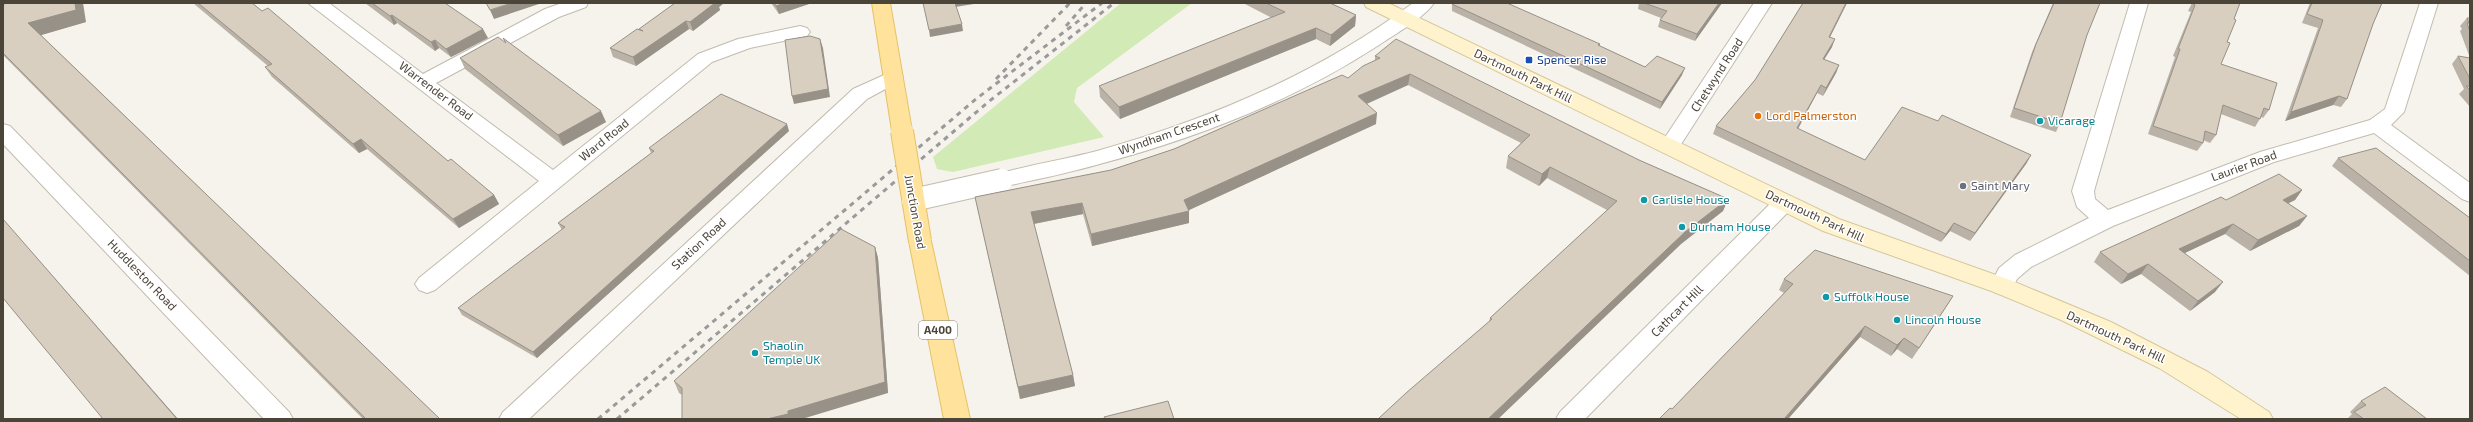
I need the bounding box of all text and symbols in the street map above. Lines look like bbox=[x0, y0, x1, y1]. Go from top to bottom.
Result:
street label: Chetwynd Road bbox=[1687, 35, 1745, 114]
street label: Dartmouth Park Hill bbox=[1472, 45, 1575, 105]
place label: Spencer Rise bbox=[1537, 52, 1607, 66]
marker: Spencer Rise bbox=[1524, 55, 1534, 65]
street label: Warrender Road bbox=[397, 58, 476, 123]
place label: Lord Palmerston bbox=[1766, 108, 1857, 122]
street label: Wyndham Crescent bbox=[1116, 109, 1222, 157]
marker: Lord Palmerston bbox=[1753, 111, 1763, 121]
place label: Vicarage bbox=[2048, 113, 2095, 127]
street label: Ward Road bbox=[576, 115, 631, 163]
marker: Vicarage bbox=[2035, 116, 2045, 126]
street label: Laurier Road bbox=[2209, 147, 2278, 183]
street label: Junction Road bbox=[903, 173, 929, 250]
place label: Saint Mary bbox=[1971, 178, 2030, 192]
marker: Saint Mary bbox=[1958, 181, 1968, 191]
street label: Dartmouth Park Hill bbox=[1764, 186, 1868, 244]
place label: Carlisle House bbox=[1652, 192, 1730, 206]
marker: Carlisle House bbox=[1639, 195, 1649, 205]
street label: Station Road bbox=[668, 214, 728, 272]
place label: Durham House bbox=[1690, 219, 1771, 233]
marker: Durham House bbox=[1677, 222, 1687, 232]
street label: Huddleston Road bbox=[105, 236, 180, 313]
street label: Cathcart Hill bbox=[1647, 281, 1705, 339]
place label: Suffolk House bbox=[1834, 289, 1909, 303]
marker: Suffolk House bbox=[1821, 292, 1831, 302]
street label: Dartmouth Park Hill bbox=[2065, 307, 2169, 365]
place label: Lincoln House bbox=[1905, 312, 1981, 326]
marker: Lincoln House bbox=[1892, 315, 1902, 325]
road number: A400 bbox=[919, 321, 957, 339]
place label: Shaolin Temple UK bbox=[763, 338, 820, 366]
marker: Shaolin Temple UK bbox=[750, 348, 760, 358]

